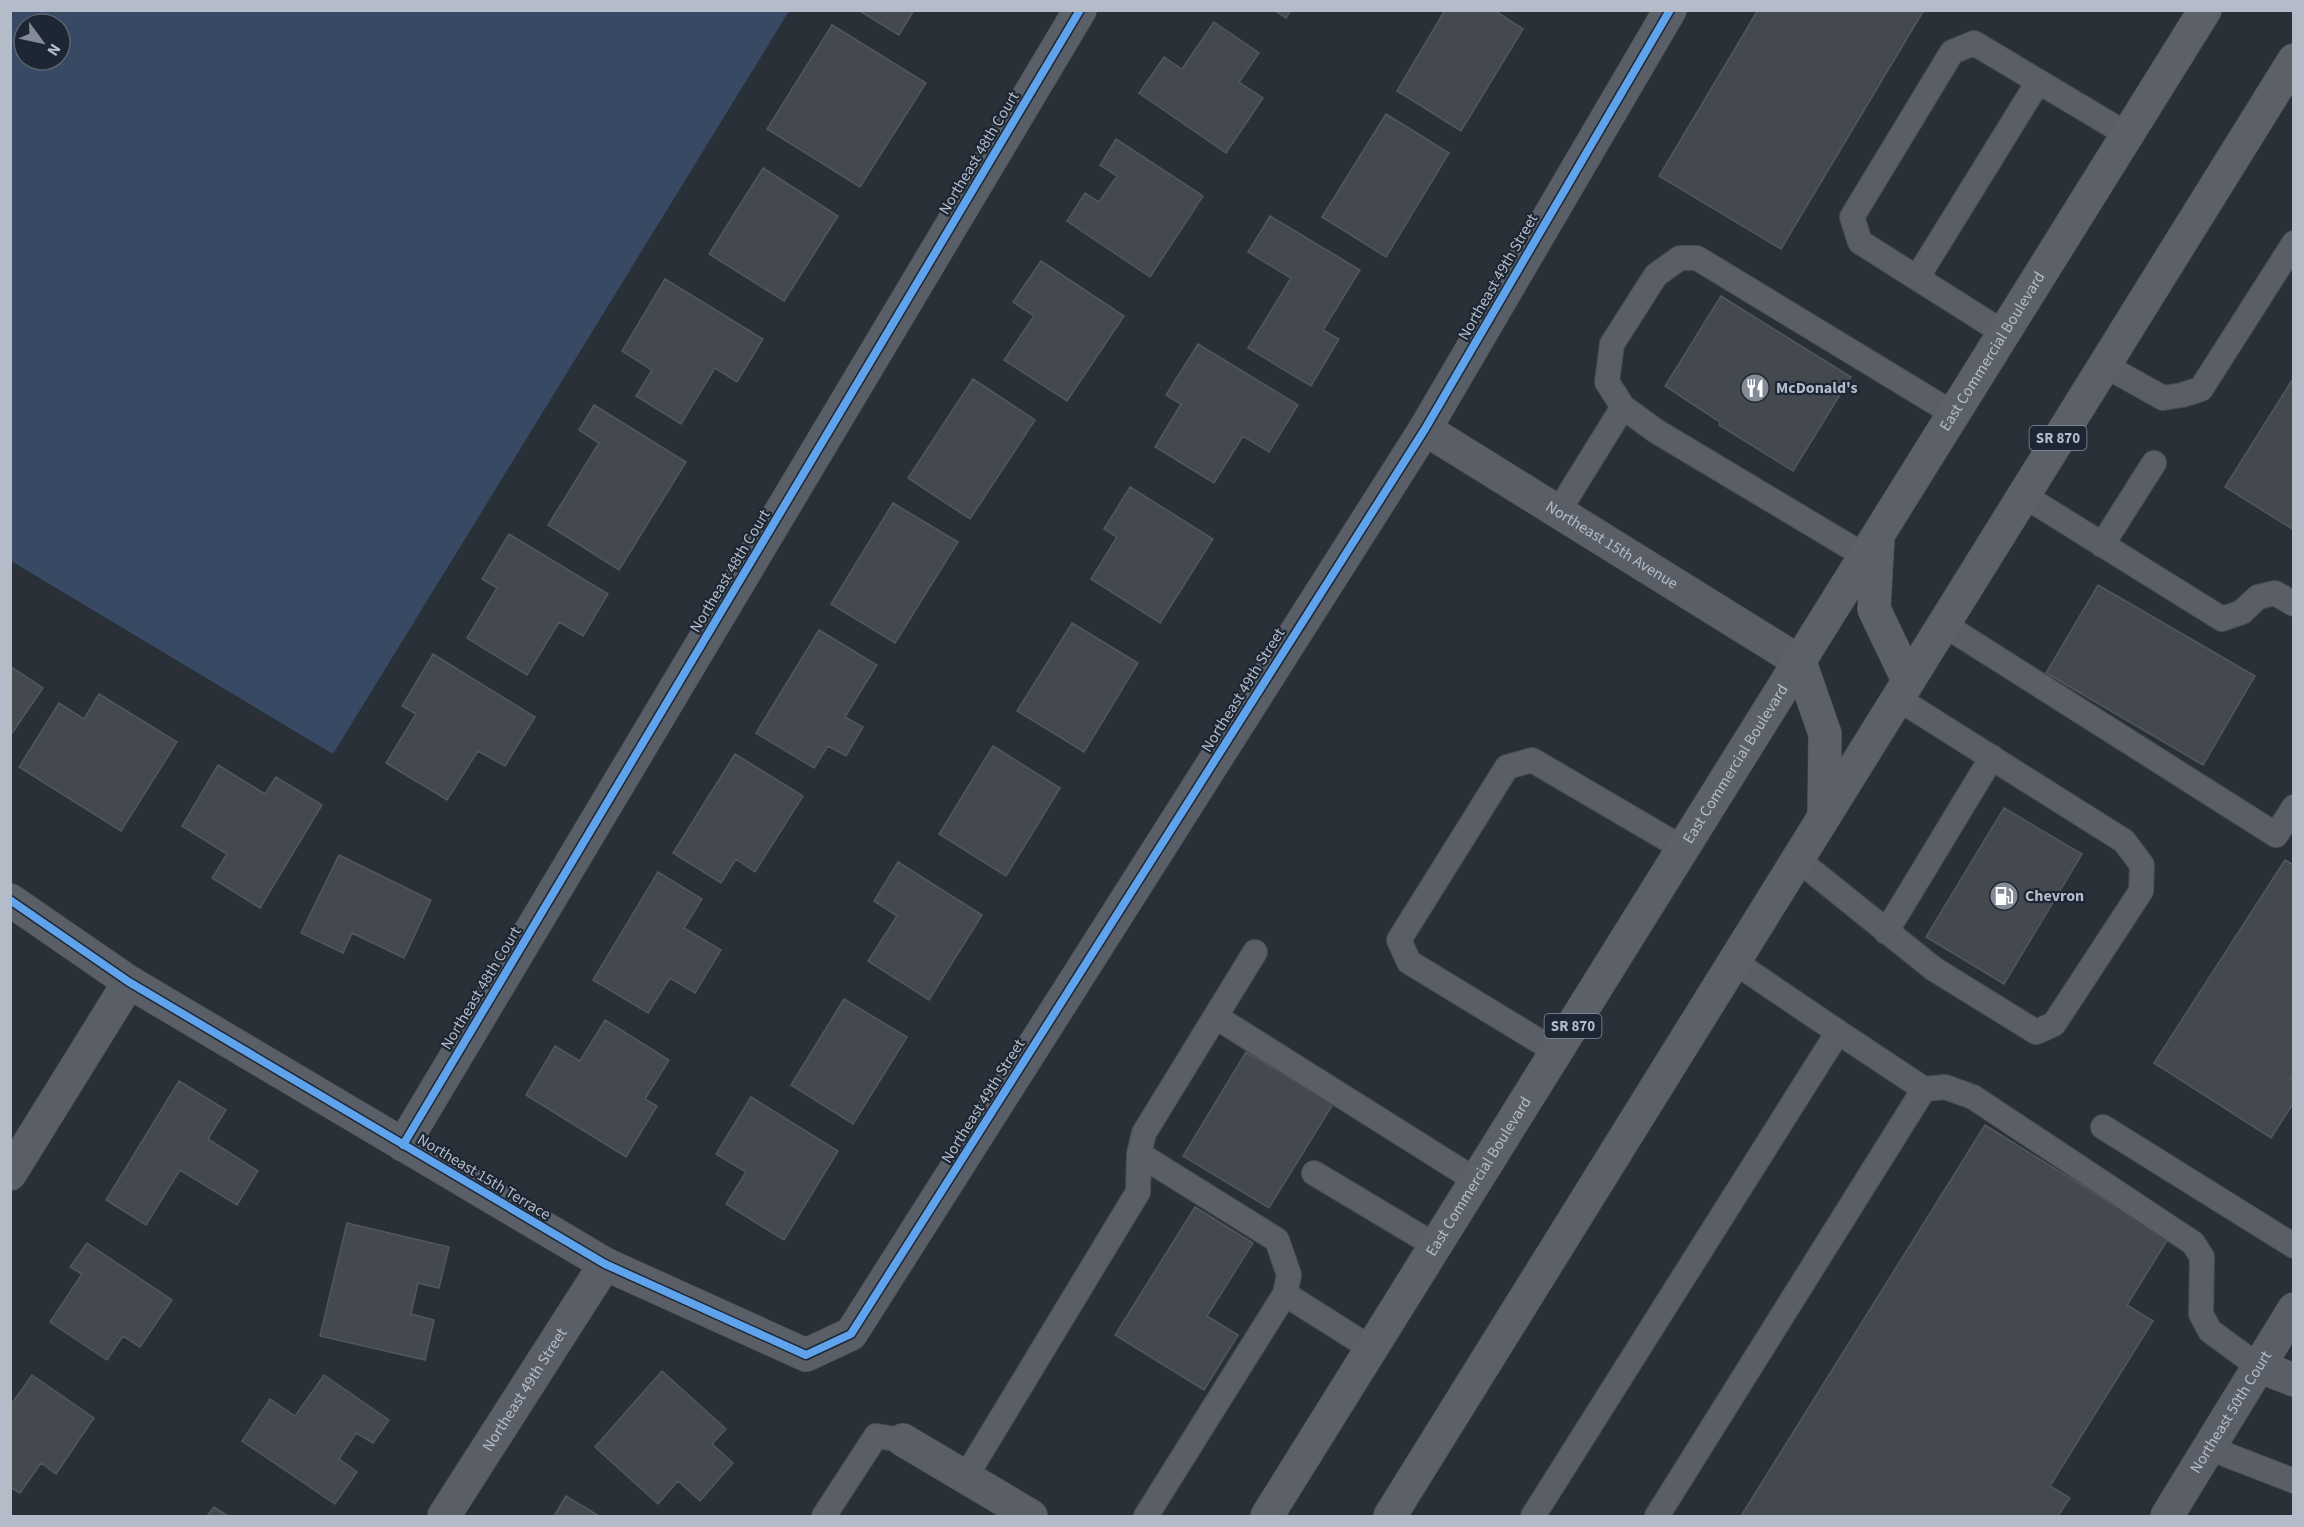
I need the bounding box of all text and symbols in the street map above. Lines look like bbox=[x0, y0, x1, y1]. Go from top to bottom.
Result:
north arrow bbox=[12, 12, 72, 72]
text: N bbox=[42, 39, 66, 60]
street label: Northeast 48th Court bbox=[933, 87, 1025, 219]
street label: Northeast 49th Street bbox=[1453, 209, 1544, 344]
street label: East Commercial Boulevard bbox=[1934, 267, 2050, 435]
restaurant icon: McDonald's bbox=[1739, 372, 1771, 404]
place label: McDonald's bbox=[1776, 377, 1858, 399]
road number: SR 870 bbox=[2030, 426, 2086, 450]
street label: Northeast 15th Avenue bbox=[1541, 496, 1682, 595]
street label: Northeast 48th Court bbox=[684, 505, 776, 637]
street label: Northeast 49th Street bbox=[1196, 623, 1290, 756]
street label: East Commercial Boulevard bbox=[1677, 680, 1793, 848]
fuel station icon: Chevron bbox=[1988, 880, 2020, 912]
place label: Chevron bbox=[2025, 885, 2084, 907]
street label: Northeast 48th Court bbox=[435, 922, 527, 1054]
road number: SR 870 bbox=[1544, 1014, 1602, 1038]
street label: Northeast 49th Street bbox=[936, 1034, 1030, 1167]
street label: East Commercial Boulevard bbox=[1420, 1092, 1537, 1261]
street label: Northeast 15th Terrace bbox=[413, 1128, 555, 1226]
street label: Northeast 49th Street bbox=[477, 1323, 573, 1456]
street label: Northeast 50th Court bbox=[2185, 1346, 2277, 1478]

